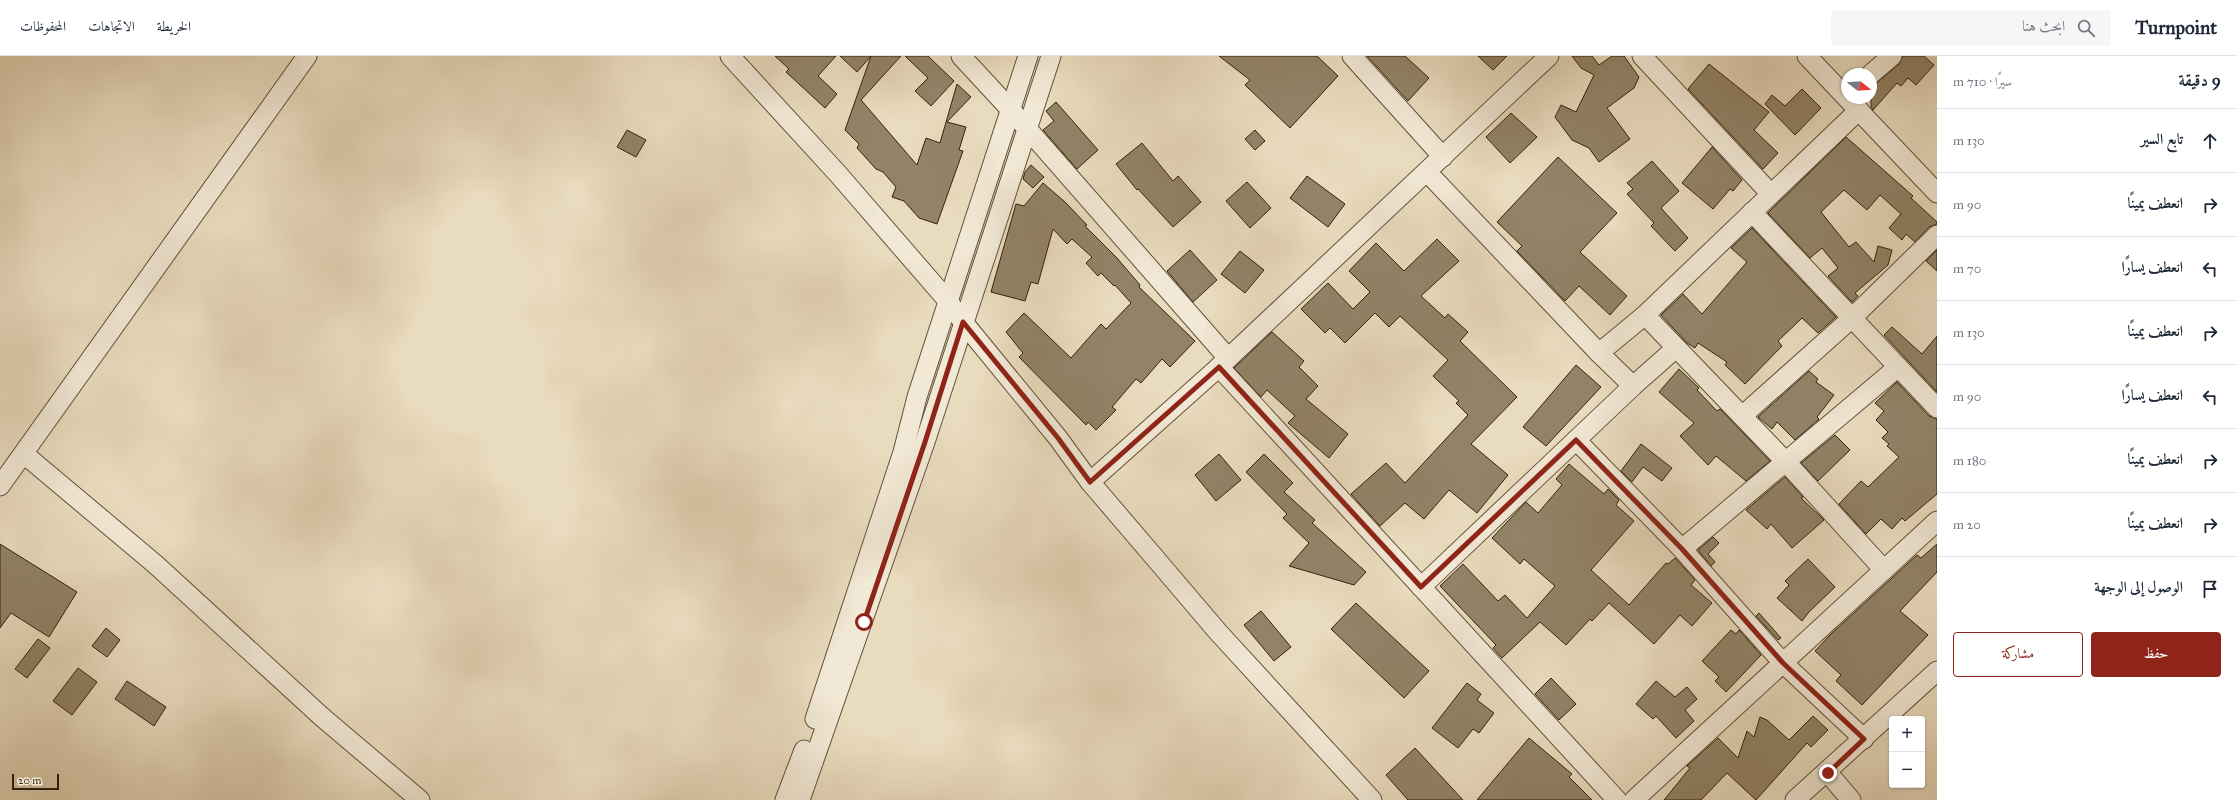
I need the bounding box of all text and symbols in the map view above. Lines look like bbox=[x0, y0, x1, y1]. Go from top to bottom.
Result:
search box bbox=[1831, 10, 2111, 46]
text: Turnpoint bbox=[2135, 16, 2217, 39]
text: ابحث هنا bbox=[2022, 17, 2065, 35]
icon: search bbox=[2075, 17, 2097, 39]
text: المحفوظات bbox=[20, 18, 66, 35]
text: الاتجاهات bbox=[88, 18, 135, 35]
text: الخريطة bbox=[157, 18, 191, 35]
north arrow bbox=[1841, 68, 1877, 104]
text: 9 دقيقة bbox=[2179, 70, 2221, 91]
text: سيرًا · 710 m bbox=[1953, 74, 2012, 90]
text: تابع السير bbox=[2141, 130, 2183, 148]
icon: ahead bbox=[2199, 130, 2221, 152]
text: 130 m bbox=[1953, 133, 1985, 149]
text: انعطف يمينًا bbox=[2128, 194, 2183, 212]
icon: right bbox=[2199, 194, 2221, 216]
text: 90 m bbox=[1953, 197, 1981, 213]
text: انعطف يسارًا bbox=[2121, 258, 2183, 276]
icon: left bbox=[2199, 258, 2221, 280]
text: 70 m bbox=[1953, 261, 1981, 277]
text: انعطف يمينًا bbox=[2128, 322, 2183, 340]
icon: right bbox=[2199, 322, 2221, 344]
text: 130 m bbox=[1953, 325, 1985, 341]
text: انعطف يسارًا bbox=[2121, 386, 2183, 404]
icon: left bbox=[2199, 386, 2221, 408]
text: 90 m bbox=[1953, 389, 1981, 405]
text: انعطف يمينًا bbox=[2128, 450, 2183, 468]
icon: right bbox=[2199, 450, 2221, 472]
text: 180 m bbox=[1953, 453, 1986, 469]
text: انعطف يمينًا bbox=[2128, 514, 2183, 532]
icon: right bbox=[2199, 514, 2221, 536]
text: 20 m bbox=[1953, 517, 1981, 533]
text: الوصول إلى الوجهة bbox=[2094, 578, 2183, 596]
icon: arrive bbox=[2199, 578, 2221, 600]
route start bbox=[855, 613, 873, 631]
button: مشاركة bbox=[1953, 632, 2083, 677]
button: حفظ bbox=[2091, 632, 2221, 677]
map controls bbox=[1889, 716, 1925, 788]
button: + bbox=[1889, 716, 1925, 752]
button: − bbox=[1889, 752, 1925, 788]
route end bbox=[1819, 764, 1837, 782]
scale bar bbox=[12, 772, 59, 791]
text: 20 m bbox=[18, 774, 41, 787]

